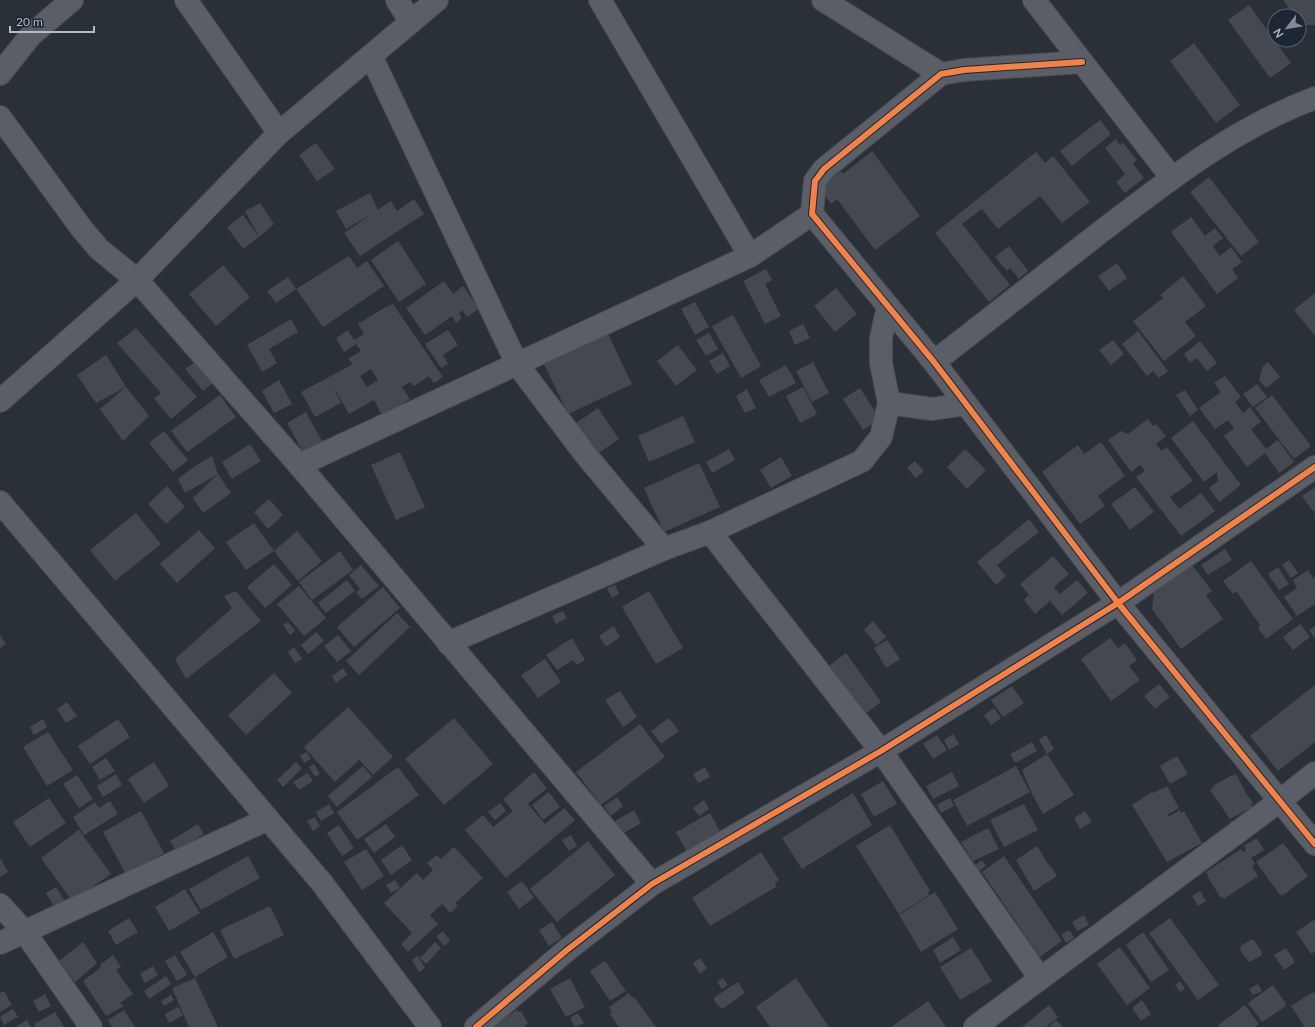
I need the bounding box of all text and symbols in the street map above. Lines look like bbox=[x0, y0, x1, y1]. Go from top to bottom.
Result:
scale bar bbox=[10, 8, 94, 34]
north arrow bbox=[1267, 8, 1307, 48]
text: 20 m bbox=[16, 14, 43, 29]
text: N bbox=[1270, 26, 1286, 40]

